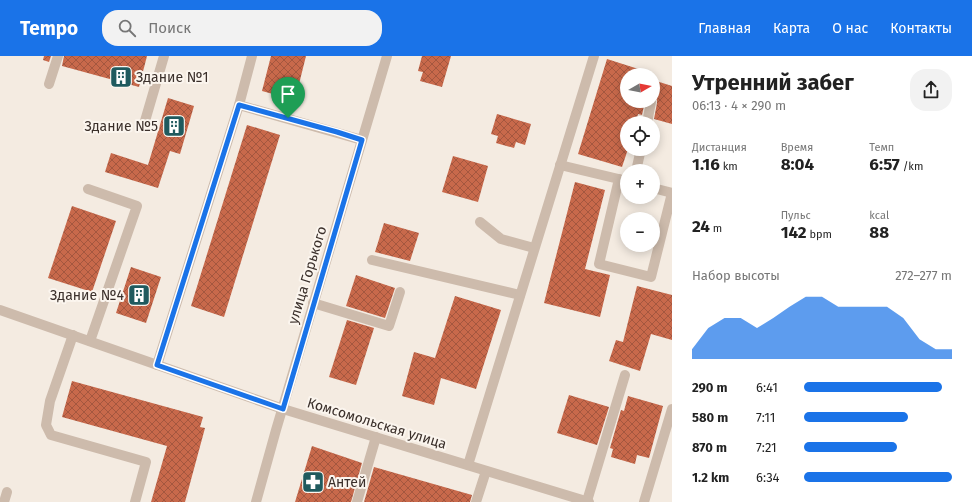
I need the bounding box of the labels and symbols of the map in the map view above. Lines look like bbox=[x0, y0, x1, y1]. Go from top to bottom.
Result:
building icon: Здание №1 bbox=[108, 64, 134, 90]
north arrow bbox=[620, 68, 660, 108]
place label: Здание №1 bbox=[136, 69, 209, 86]
pin bbox=[271, 77, 305, 118]
building icon: Здание №5 bbox=[161, 113, 187, 139]
place label: Здание №5 bbox=[85, 118, 158, 135]
street label: улица Горького bbox=[285, 224, 330, 326]
building icon: Здание №4 bbox=[126, 282, 152, 308]
place label: Здание №4 bbox=[50, 287, 125, 304]
street label: Комсомольская улица bbox=[305, 394, 449, 453]
pharmacy icon: Антей bbox=[300, 469, 326, 495]
place label: Антей bbox=[328, 474, 366, 491]

